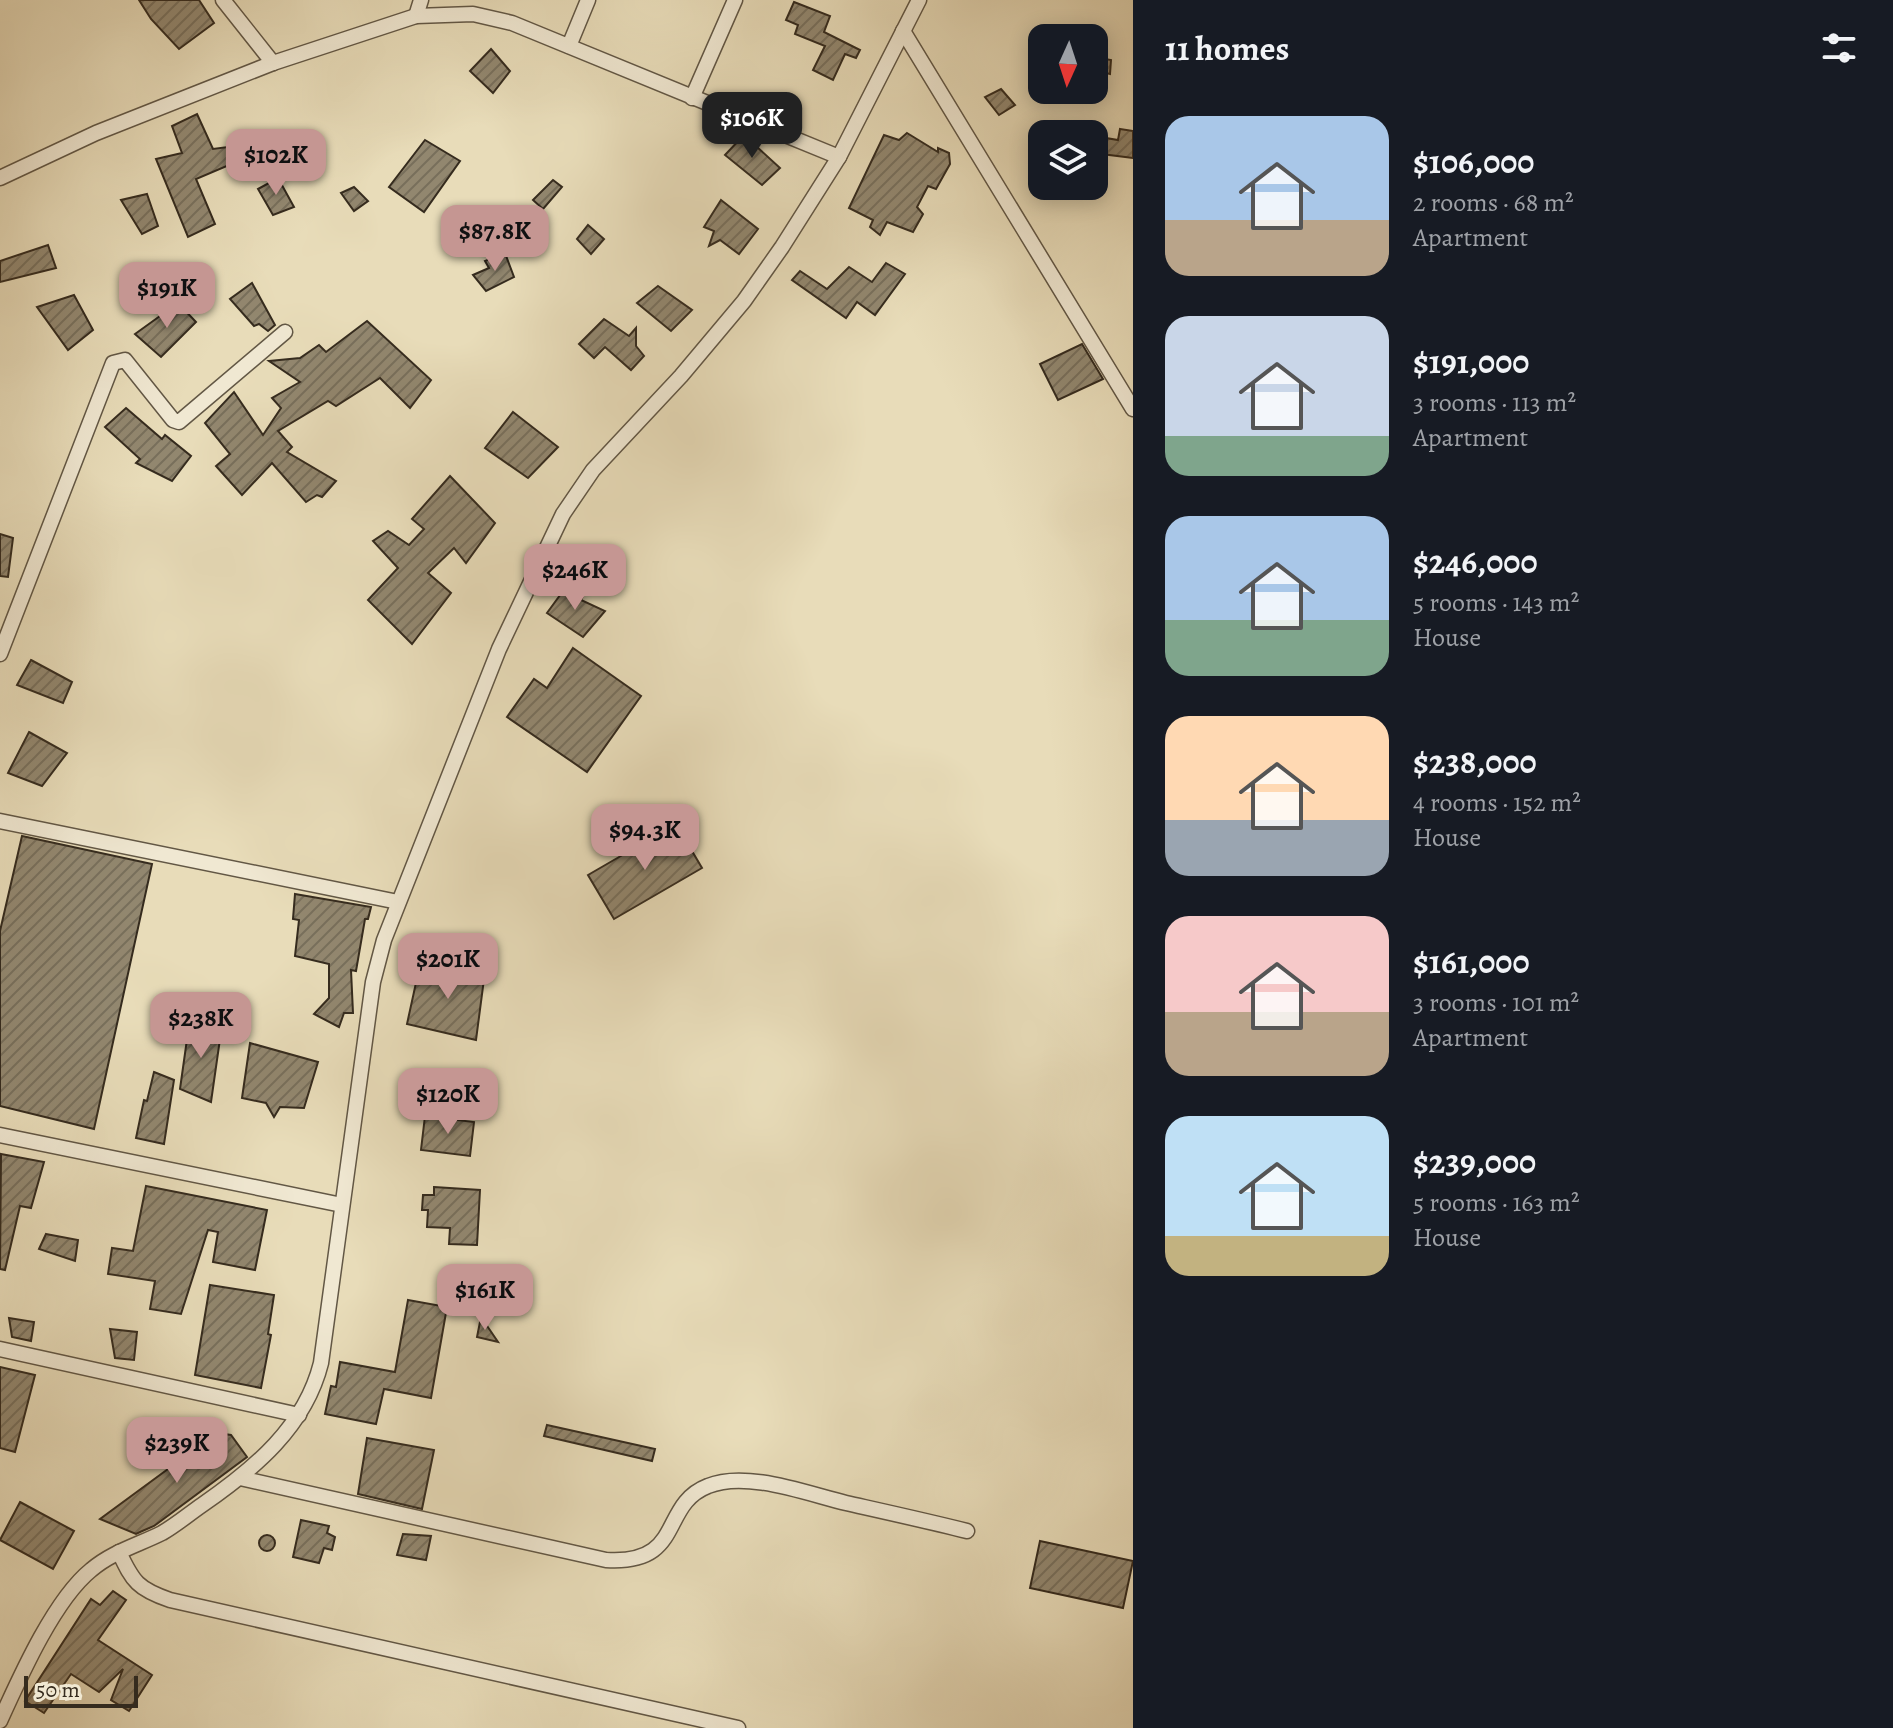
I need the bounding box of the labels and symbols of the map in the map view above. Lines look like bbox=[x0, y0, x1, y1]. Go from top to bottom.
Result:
north arrow bbox=[1028, 24, 1108, 104]
pin: $106K bbox=[696, 92, 808, 160]
pin: $102K bbox=[220, 129, 332, 197]
pin: $87.8K bbox=[430, 205, 560, 273]
pin: $191K bbox=[111, 262, 223, 330]
pin: $246K bbox=[519, 544, 631, 612]
pin: $94.3K bbox=[580, 804, 710, 872]
pin: $201K bbox=[392, 933, 504, 1001]
pin: $238K bbox=[145, 992, 257, 1060]
pin: $120K bbox=[392, 1068, 504, 1136]
pin: $161K bbox=[429, 1264, 541, 1332]
pin: $239K bbox=[121, 1417, 233, 1485]
scale bar bbox=[24, 1672, 138, 1708]

